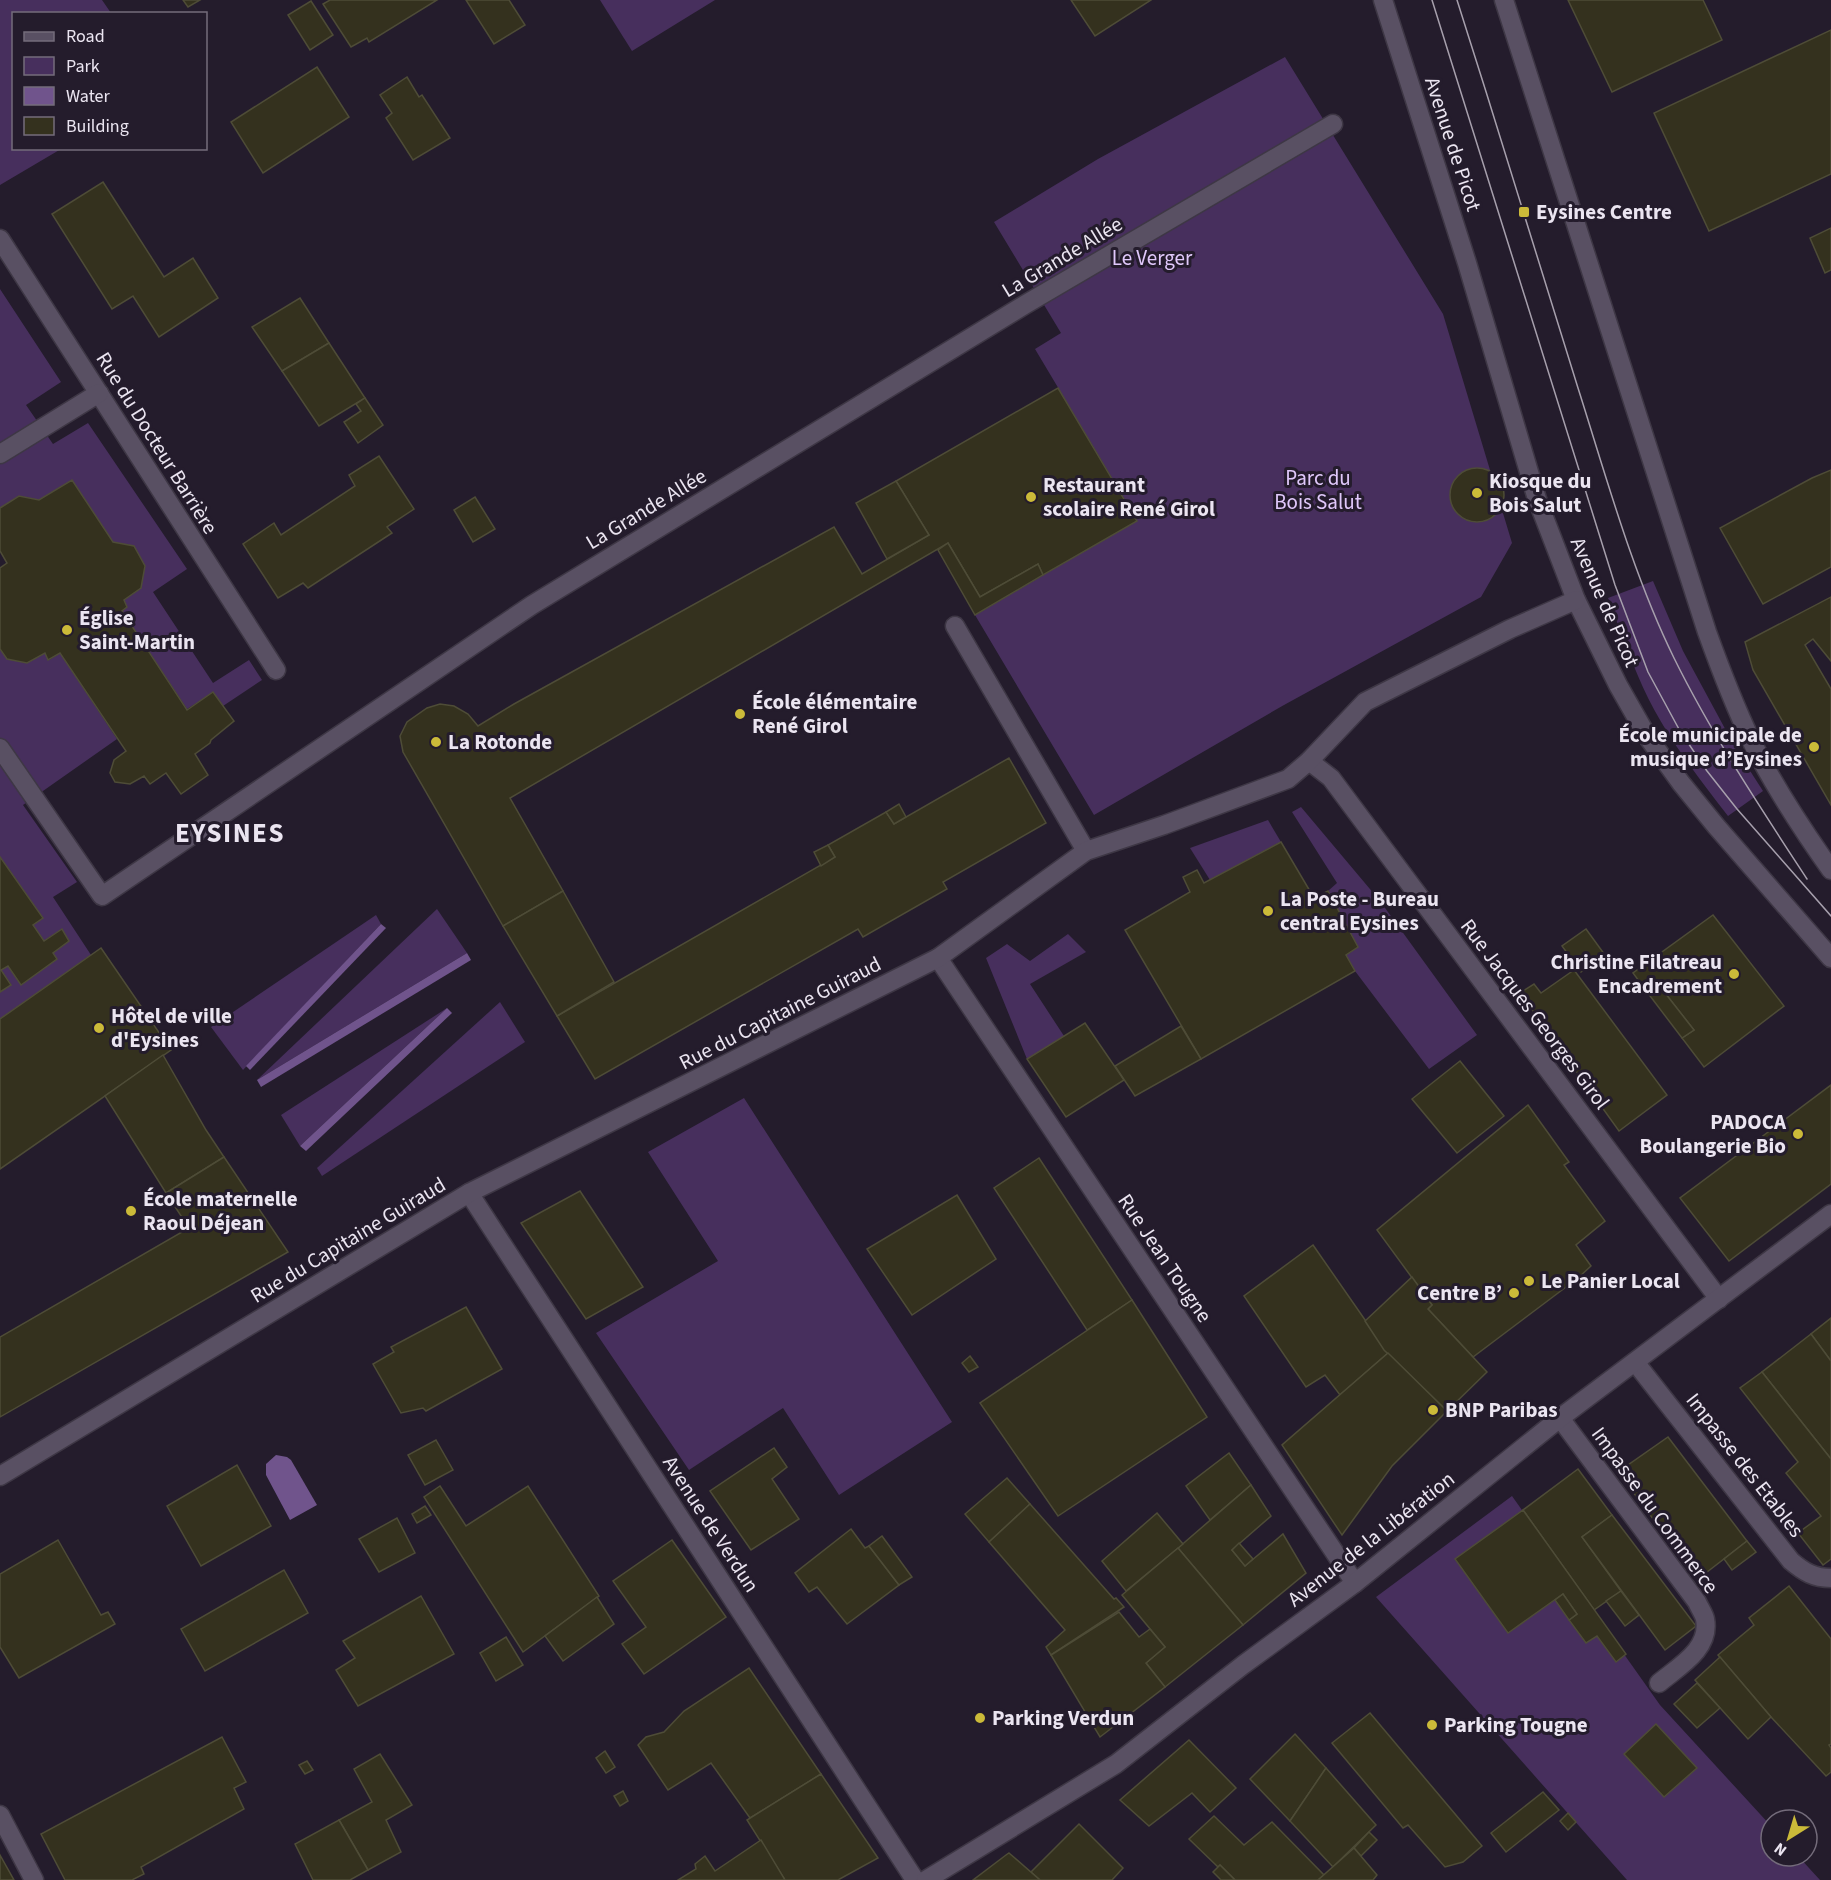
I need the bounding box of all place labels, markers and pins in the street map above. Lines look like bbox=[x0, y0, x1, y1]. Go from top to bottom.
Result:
place label: Eysines Centre bbox=[1536, 197, 1672, 227]
marker: Eysines Centre bbox=[1517, 205, 1531, 219]
place label: Kiosque du Bois Salut bbox=[1489, 466, 1592, 520]
place label: Restaurant scolaire René Girol bbox=[1043, 470, 1215, 524]
marker: Kiosque du Bois Salut bbox=[1470, 486, 1484, 500]
marker: Restaurant scolaire René Girol bbox=[1024, 490, 1038, 504]
place label: Église Saint-Martin bbox=[79, 603, 195, 657]
marker: Église Saint-Martin bbox=[60, 623, 74, 637]
place label: École élémentaire René Girol bbox=[752, 687, 918, 741]
marker: École élémentaire René Girol bbox=[733, 707, 747, 721]
place label: École municipale de musique d’Eysines bbox=[1618, 720, 1802, 774]
place label: La Rotonde bbox=[448, 727, 552, 757]
marker: La Rotonde bbox=[429, 735, 443, 749]
marker: École municipale de musique d’Eysines bbox=[1807, 740, 1821, 754]
place label: La Poste - Bureau central Eysines bbox=[1280, 884, 1439, 938]
marker: La Poste - Bureau central Eysines bbox=[1261, 904, 1275, 918]
place label: Christine Filatreau Encadrement bbox=[1550, 947, 1722, 1001]
marker: Christine Filatreau Encadrement bbox=[1727, 967, 1741, 981]
place label: Hôtel de ville d'Eysines bbox=[111, 1001, 232, 1055]
marker: Hôtel de ville d'Eysines bbox=[92, 1021, 106, 1035]
place label: PADOCA Boulangerie Bio bbox=[1640, 1107, 1787, 1161]
marker: PADOCA Boulangerie Bio bbox=[1791, 1127, 1805, 1141]
place label: École maternelle Raoul Déjean bbox=[143, 1184, 298, 1238]
marker: École maternelle Raoul Déjean bbox=[124, 1204, 138, 1218]
place label: Le Panier Local bbox=[1541, 1266, 1680, 1296]
marker: Le Panier Local bbox=[1522, 1274, 1536, 1288]
place label: Centre B’ bbox=[1417, 1278, 1502, 1308]
marker: Centre B’ bbox=[1507, 1286, 1521, 1300]
place label: BNP Paribas bbox=[1445, 1395, 1558, 1425]
marker: BNP Paribas bbox=[1426, 1403, 1440, 1417]
place label: Parking Verdun bbox=[992, 1703, 1134, 1733]
place label: Parking Tougne bbox=[1444, 1710, 1588, 1740]
marker: Parking Verdun bbox=[973, 1711, 987, 1725]
marker: Parking Tougne bbox=[1425, 1718, 1439, 1732]

